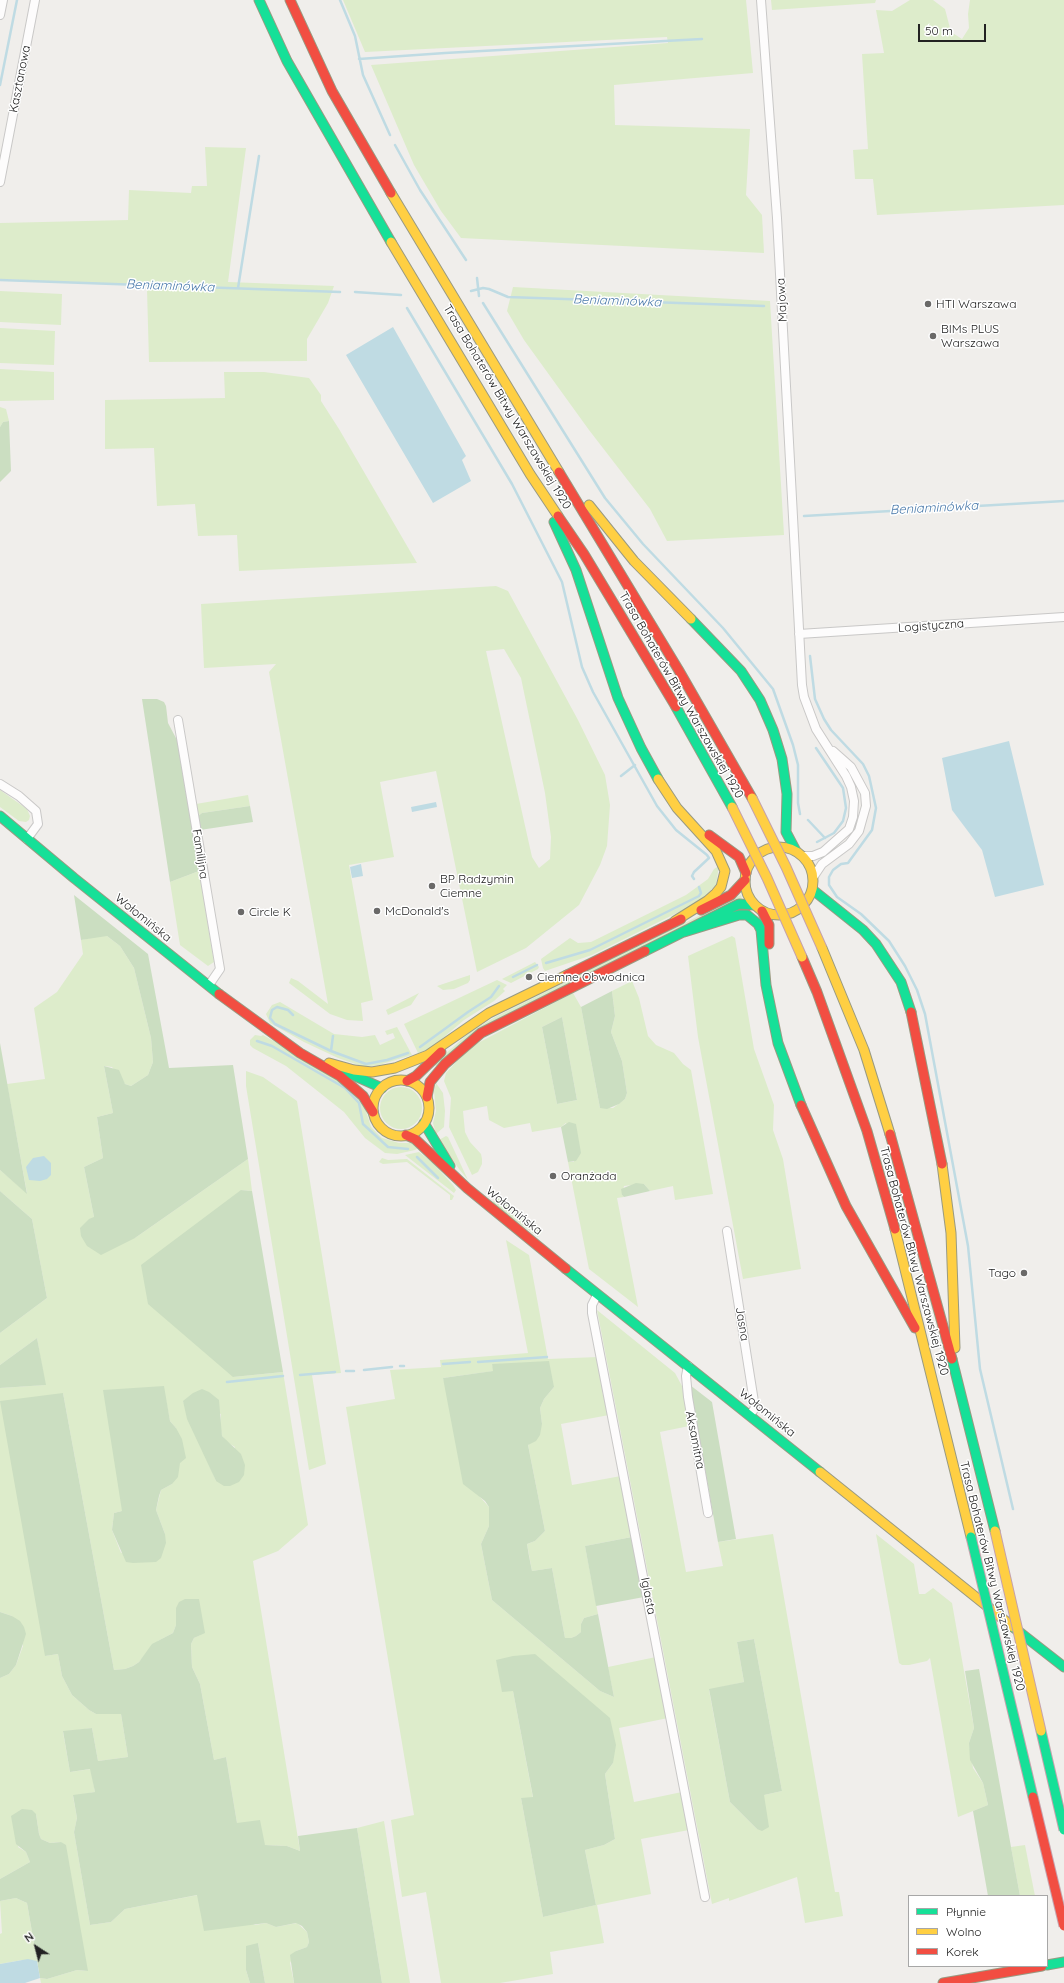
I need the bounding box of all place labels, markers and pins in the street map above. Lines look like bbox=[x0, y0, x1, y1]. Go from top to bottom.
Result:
place label: HTI Warszawa bbox=[936, 297, 1016, 311]
marker: HTI Warszawa bbox=[923, 299, 933, 309]
place label: BIMs PLUS Warszawa bbox=[941, 322, 999, 350]
marker: BIMs PLUS Warszawa bbox=[928, 331, 938, 341]
place label: BP Radzymin Ciemne bbox=[440, 872, 514, 900]
marker: BP Radzymin Ciemne bbox=[427, 881, 437, 891]
place label: McDonald's bbox=[385, 904, 449, 918]
place label: Circle K bbox=[249, 905, 291, 919]
marker: McDonald's bbox=[372, 906, 382, 916]
marker: Circle K bbox=[236, 907, 246, 917]
place label: Ciemne Obwodnica bbox=[537, 970, 645, 984]
marker: Ciemne Obwodnica bbox=[524, 972, 534, 982]
place label: Oranżada bbox=[561, 1169, 616, 1183]
marker: Oranżada bbox=[548, 1171, 558, 1181]
place label: Tago bbox=[988, 1266, 1016, 1280]
marker: Tago bbox=[1019, 1268, 1029, 1278]

